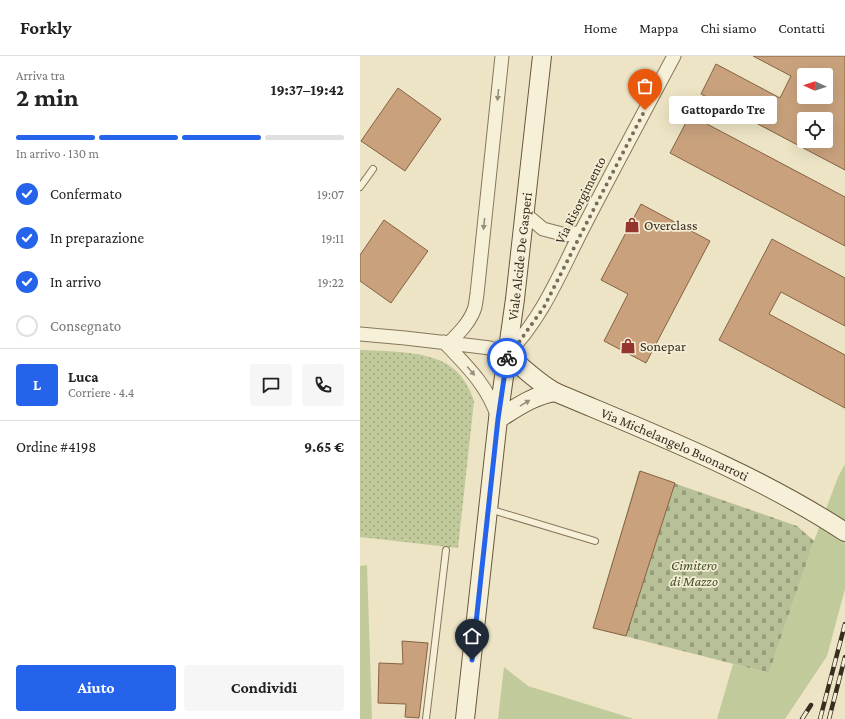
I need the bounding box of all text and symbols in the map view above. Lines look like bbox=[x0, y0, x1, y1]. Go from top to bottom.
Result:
text: Forkly bbox=[20, 17, 72, 38]
text: Home bbox=[584, 20, 617, 36]
text: Mappa bbox=[639, 20, 678, 36]
text: Chi siamo bbox=[700, 20, 756, 36]
text: Contatti bbox=[778, 20, 825, 36]
text: Arriva tra bbox=[16, 68, 65, 83]
north arrow bbox=[797, 68, 833, 104]
map controls bbox=[797, 68, 833, 148]
pin bbox=[628, 69, 662, 110]
icon: bag bbox=[634, 75, 656, 97]
text: 19:37–19:42 bbox=[271, 82, 344, 98]
text: 2 min bbox=[16, 83, 79, 112]
one-way arrow bbox=[494, 89, 501, 101]
callout: Gattopardo Tre bbox=[669, 96, 777, 124]
text: Gattopardo Tre bbox=[681, 102, 765, 117]
button: locate bbox=[797, 112, 833, 148]
text: In arrivo · 130 m bbox=[16, 146, 99, 161]
street label: Via Risorgimento bbox=[551, 154, 609, 246]
icon: check bbox=[16, 183, 38, 205]
text: Confermato bbox=[50, 186, 122, 202]
text: 19:07 bbox=[317, 187, 344, 202]
street label: Viale Alcide De Gasperi bbox=[504, 191, 535, 321]
shop icon: Overclass bbox=[623, 216, 641, 234]
place label: Overclass bbox=[644, 217, 697, 233]
one-way arrow bbox=[481, 218, 488, 230]
icon: check bbox=[16, 227, 38, 249]
text: In preparazione bbox=[50, 230, 144, 246]
text: 19:11 bbox=[321, 231, 344, 246]
icon: check bbox=[16, 271, 38, 293]
text: In arrivo bbox=[50, 274, 101, 290]
text: 19:22 bbox=[318, 275, 344, 290]
text: Consegnato bbox=[50, 318, 121, 334]
shop icon: Sonepar bbox=[619, 337, 637, 355]
courier bbox=[487, 338, 527, 378]
place label: Sonepar bbox=[640, 338, 686, 354]
icon: bike bbox=[496, 347, 518, 369]
button: chat bbox=[250, 364, 292, 406]
button: phone bbox=[302, 364, 344, 406]
one-way arrow bbox=[467, 365, 476, 376]
text: Luca bbox=[68, 369, 98, 385]
text: L bbox=[33, 377, 41, 393]
text: Corriere · 4.4 bbox=[68, 385, 134, 400]
one-way arrow bbox=[519, 399, 531, 406]
street label: Via Michelangelo Buonarroti bbox=[599, 404, 752, 484]
text: Ordine #4198 bbox=[16, 439, 96, 455]
text: 9.65 € bbox=[304, 439, 344, 455]
park label: Cimitero di Mazzo bbox=[670, 557, 718, 589]
pin bbox=[455, 619, 489, 660]
icon: home bbox=[461, 625, 483, 647]
button: Aiuto bbox=[16, 665, 176, 711]
button: Condividi bbox=[184, 665, 344, 711]

